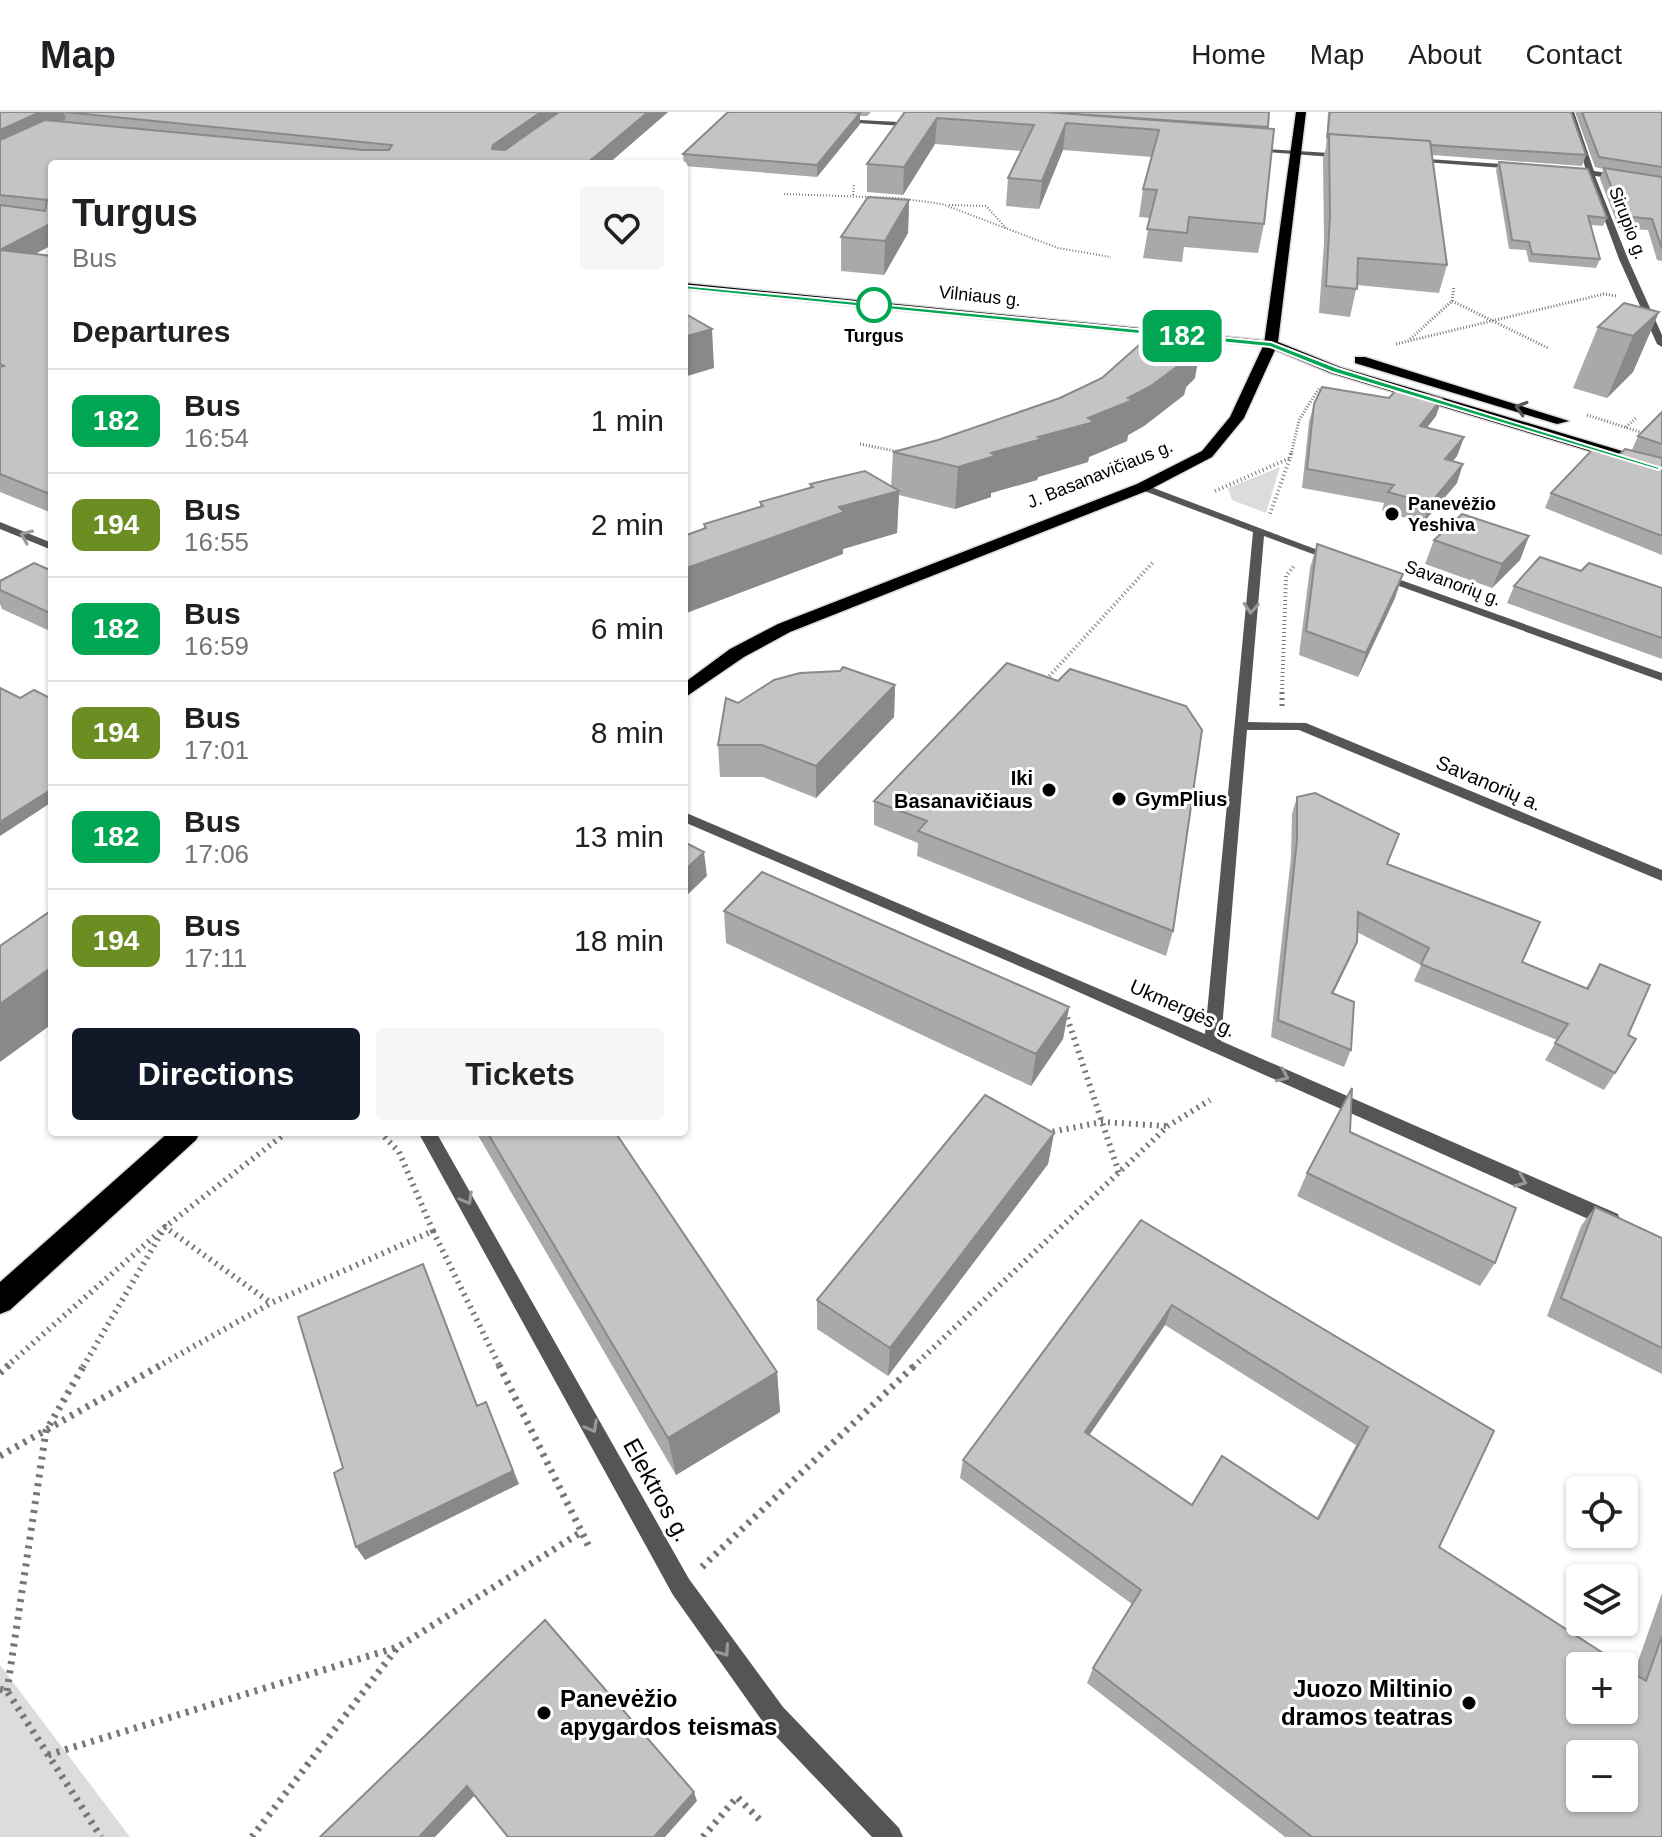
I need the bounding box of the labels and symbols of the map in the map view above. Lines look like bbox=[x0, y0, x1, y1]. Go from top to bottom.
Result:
street label: Sirupio g. bbox=[1605, 184, 1651, 262]
street label: Vilniaus g. bbox=[938, 282, 1022, 310]
marker: Turgus bbox=[857, 288, 891, 322]
line badge: 182 bbox=[1136, 310, 1228, 362]
place label: Turgus bbox=[844, 326, 904, 346]
one-way arrow bbox=[1515, 401, 1529, 417]
street label: J. Basanavičiaus g. bbox=[1024, 436, 1176, 512]
place label: Panevėžio Yeshiva bbox=[1408, 494, 1496, 535]
marker: Panevėžio Yeshiva bbox=[1383, 505, 1401, 523]
one-way arrow bbox=[20, 530, 34, 546]
street label: Savanorių g. bbox=[1402, 556, 1504, 610]
one-way arrow bbox=[1243, 602, 1260, 615]
street label: Savanorių a. bbox=[1433, 751, 1545, 815]
place label: Iki Basanavičiaus bbox=[894, 767, 1033, 812]
marker: Iki Basanavičiaus bbox=[1040, 781, 1058, 799]
place label: GymPlius bbox=[1135, 788, 1227, 810]
marker: GymPlius bbox=[1110, 790, 1128, 808]
street label: Ukmergės g. bbox=[1127, 975, 1239, 1041]
one-way arrow bbox=[1275, 1067, 1290, 1083]
one-way arrow bbox=[1513, 1172, 1527, 1188]
one-way arrow bbox=[457, 1190, 473, 1205]
one-way arrow bbox=[583, 1419, 598, 1433]
street label: Elektros g. bbox=[618, 1434, 697, 1546]
one-way arrow bbox=[714, 1642, 729, 1656]
place label: Juozo Miltinio dramos teatras bbox=[1281, 1675, 1453, 1730]
place label: Panevėžio apygardos teismas bbox=[560, 1685, 777, 1740]
marker: Juozo Miltinio dramos teatras bbox=[1460, 1694, 1478, 1712]
marker: Panevėžio apygardos teismas bbox=[535, 1704, 553, 1722]

